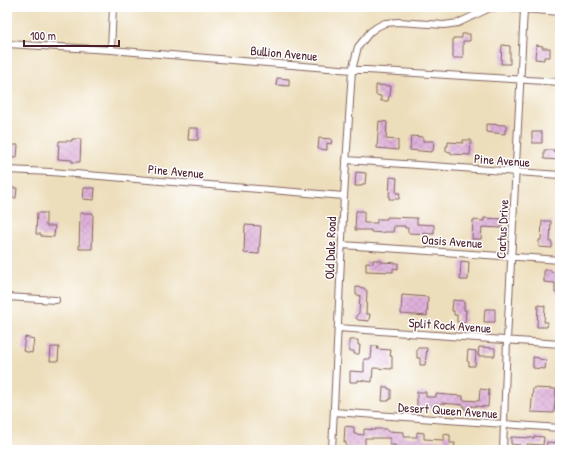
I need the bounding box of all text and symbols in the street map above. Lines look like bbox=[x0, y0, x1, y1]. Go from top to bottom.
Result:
scale bar bbox=[24, 22, 119, 48]
text: 100 m bbox=[30, 27, 56, 44]
street label: Bullion Avenue bbox=[250, 41, 318, 65]
street label: Pine Avenue bbox=[473, 149, 531, 171]
street label: Pine Avenue bbox=[147, 160, 205, 182]
street label: Cactus Drive bbox=[491, 199, 513, 259]
street label: Old Dale Road bbox=[320, 216, 340, 280]
street label: Oasis Avenue bbox=[421, 230, 483, 252]
street label: Split Rock Avenue bbox=[408, 313, 492, 337]
street label: Desert Queen Avenue bbox=[398, 398, 498, 422]

